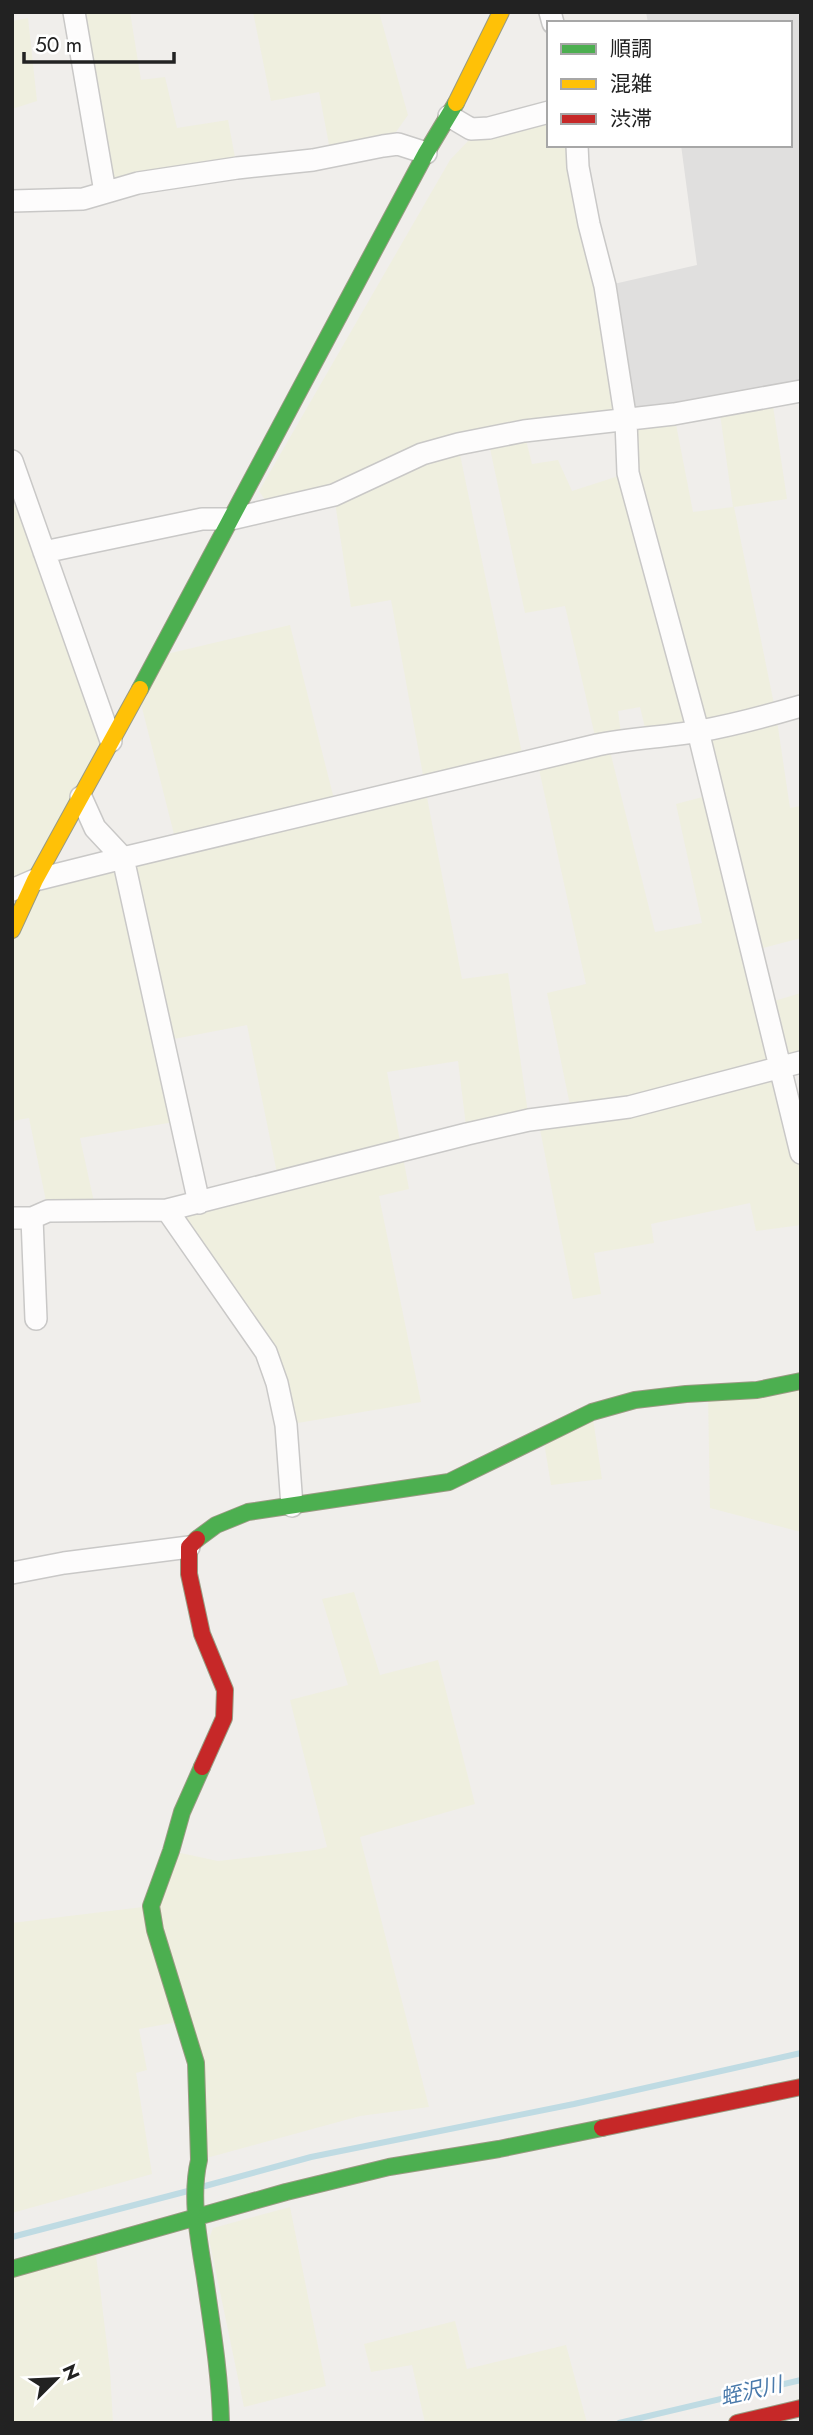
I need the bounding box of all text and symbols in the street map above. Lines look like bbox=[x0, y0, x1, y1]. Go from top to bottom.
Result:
scale bar bbox=[24, 21, 175, 65]
legend bbox=[547, 21, 792, 147]
text: 50 m bbox=[35, 30, 82, 60]
text: 順調 bbox=[610, 34, 652, 64]
text: 混雑 bbox=[610, 69, 652, 99]
text: 渋滞 bbox=[610, 104, 652, 134]
north arrow bbox=[21, 2344, 91, 2414]
text: N bbox=[56, 2360, 86, 2385]
water label: 蛭沢川 bbox=[717, 2369, 787, 2413]

